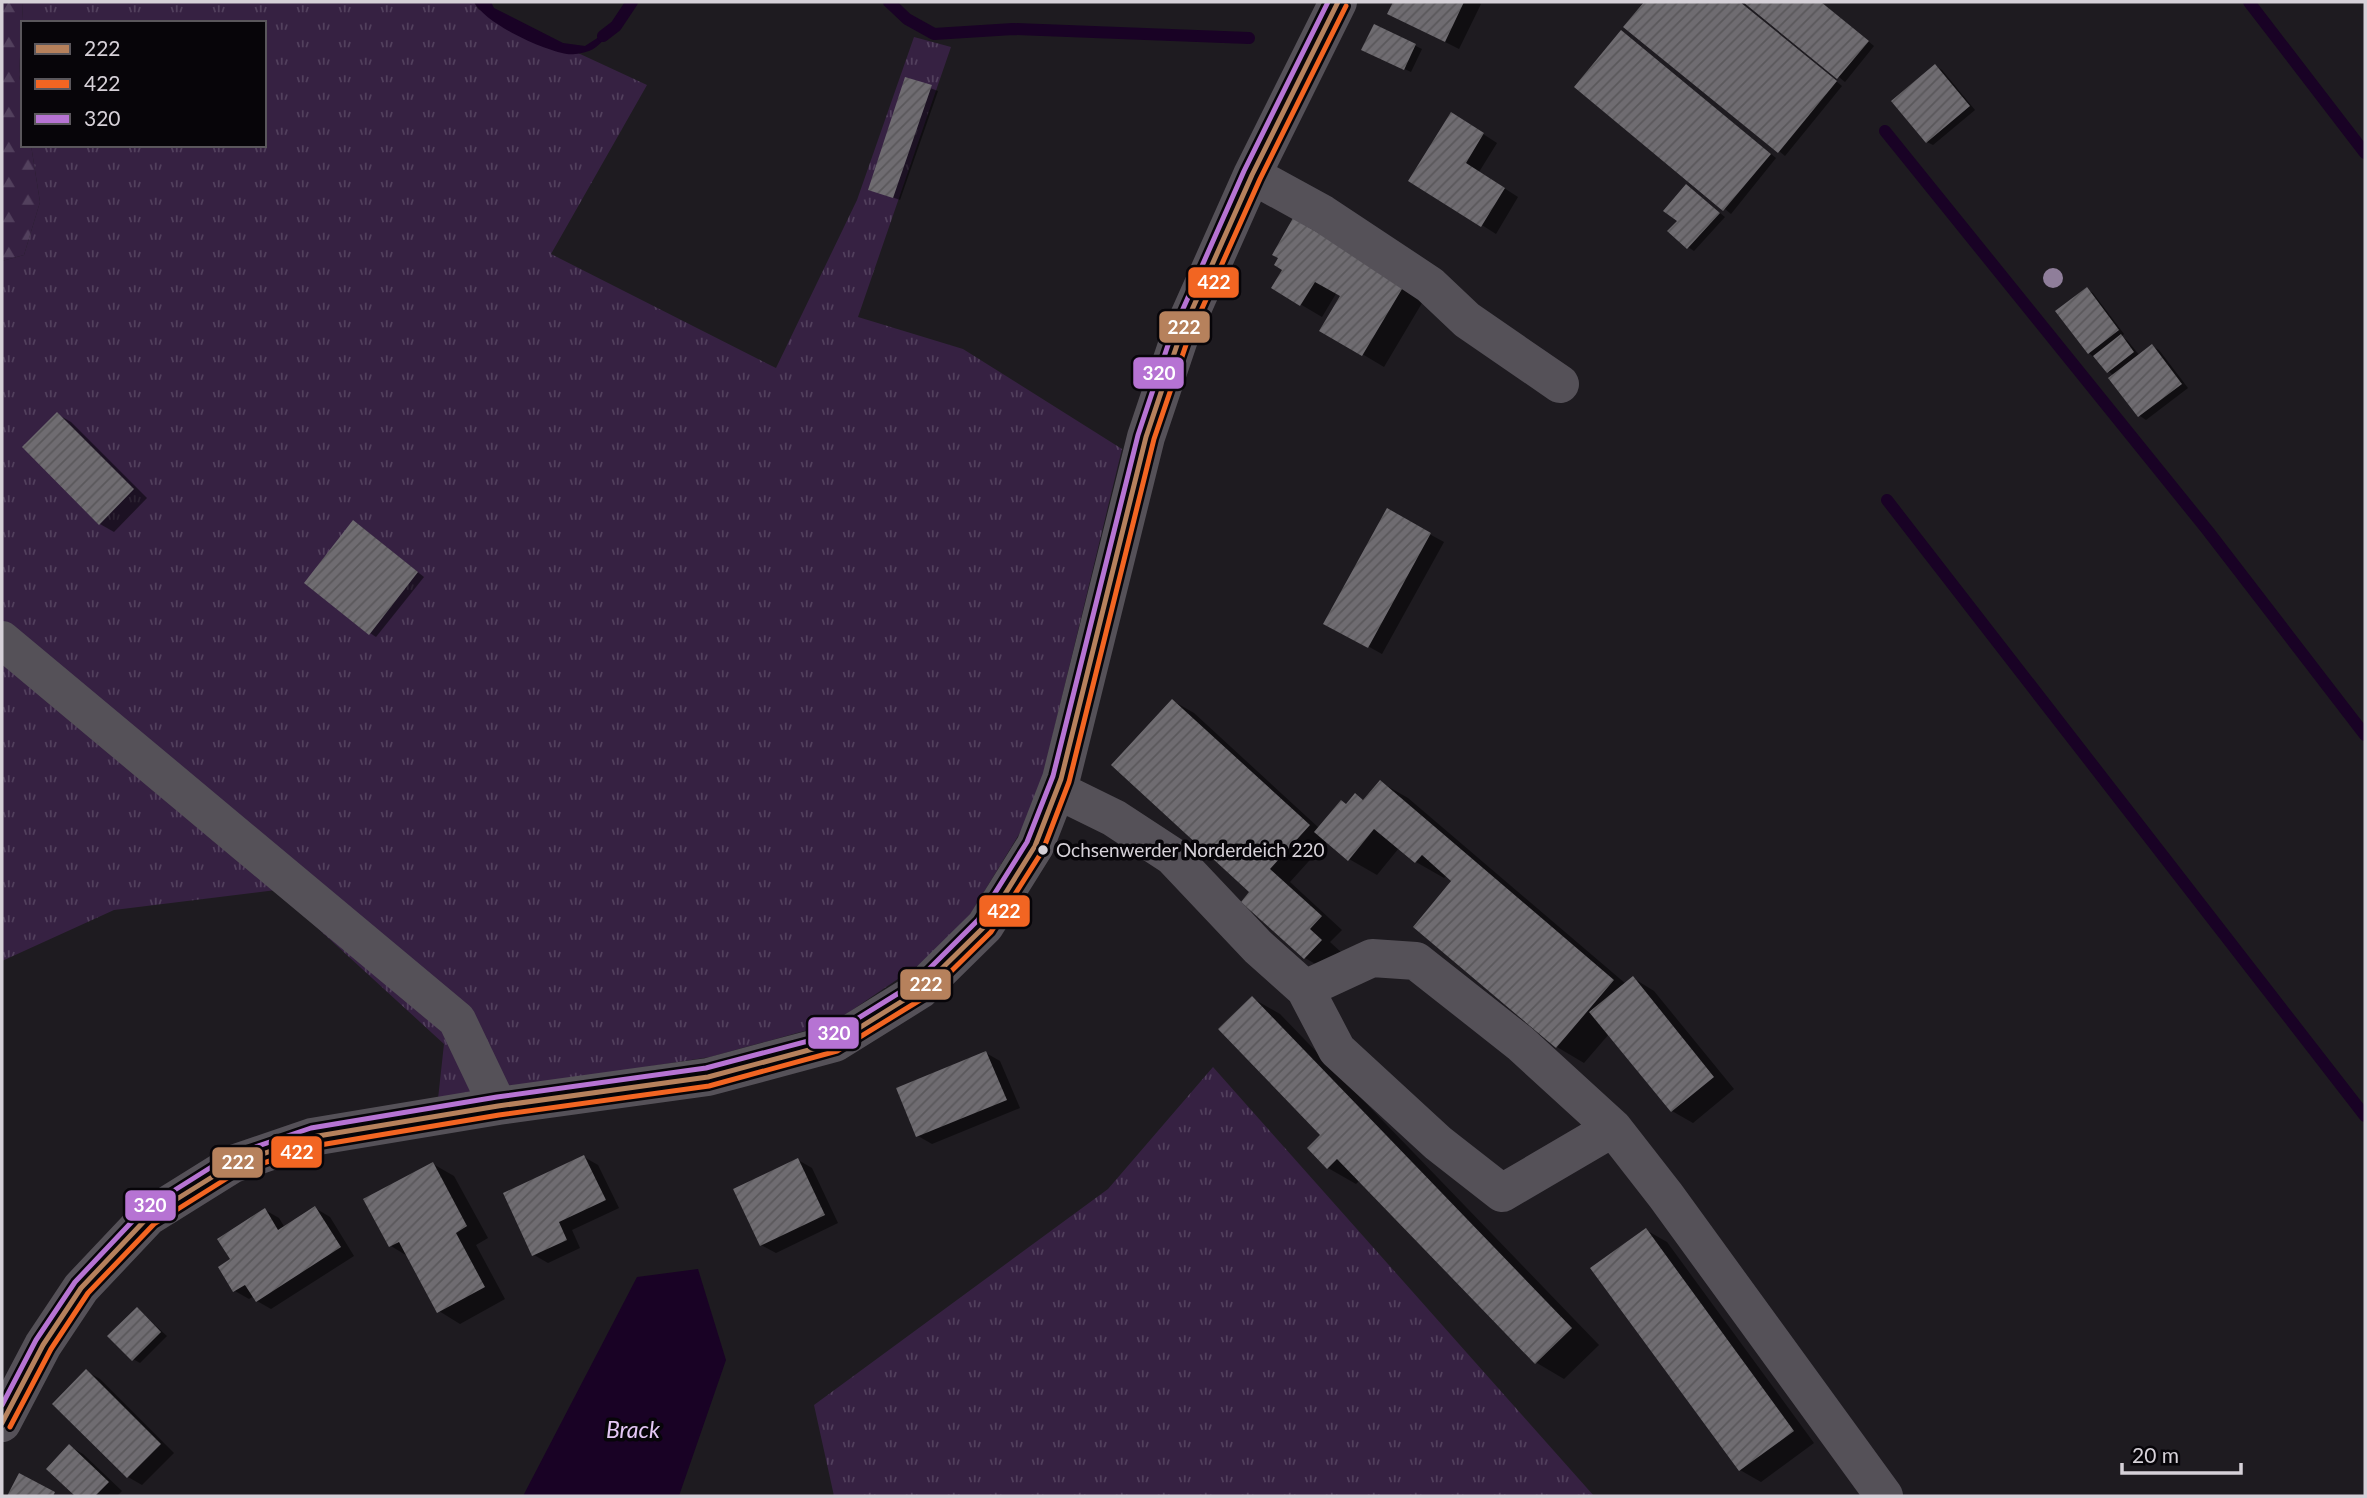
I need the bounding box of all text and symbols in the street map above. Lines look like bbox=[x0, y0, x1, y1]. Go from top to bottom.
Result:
legend bbox=[21, 21, 266, 147]
text: 222 bbox=[84, 35, 121, 60]
text: 422 bbox=[84, 70, 121, 95]
text: 320 bbox=[84, 105, 121, 130]
line badge: 422 bbox=[1187, 266, 1240, 299]
text: 422 bbox=[1197, 270, 1231, 293]
line badge: 222 bbox=[1158, 310, 1211, 344]
text: 222 bbox=[1167, 315, 1201, 338]
line badge: 320 bbox=[1132, 356, 1185, 390]
text: 320 bbox=[1142, 361, 1176, 384]
place label: Ochsenwerder Norderdeich 220 bbox=[1056, 838, 1325, 861]
marker: Ochsenwerder Norderdeich 220 bbox=[1036, 843, 1050, 857]
line badge: 422 bbox=[978, 894, 1031, 928]
text: 422 bbox=[987, 899, 1021, 922]
line badge: 222 bbox=[899, 968, 952, 1001]
text: 222 bbox=[909, 972, 943, 995]
line badge: 320 bbox=[807, 1016, 860, 1050]
text: 320 bbox=[817, 1021, 851, 1044]
line badge: 422 bbox=[270, 1135, 323, 1169]
text: 422 bbox=[280, 1140, 314, 1163]
line badge: 222 bbox=[211, 1146, 264, 1179]
text: 222 bbox=[221, 1150, 255, 1173]
line badge: 320 bbox=[124, 1189, 177, 1222]
text: 320 bbox=[133, 1193, 167, 1216]
water label: Brack bbox=[606, 1415, 661, 1443]
scale bar bbox=[2122, 1432, 2241, 1476]
text: 20 m bbox=[2132, 1442, 2179, 1467]

